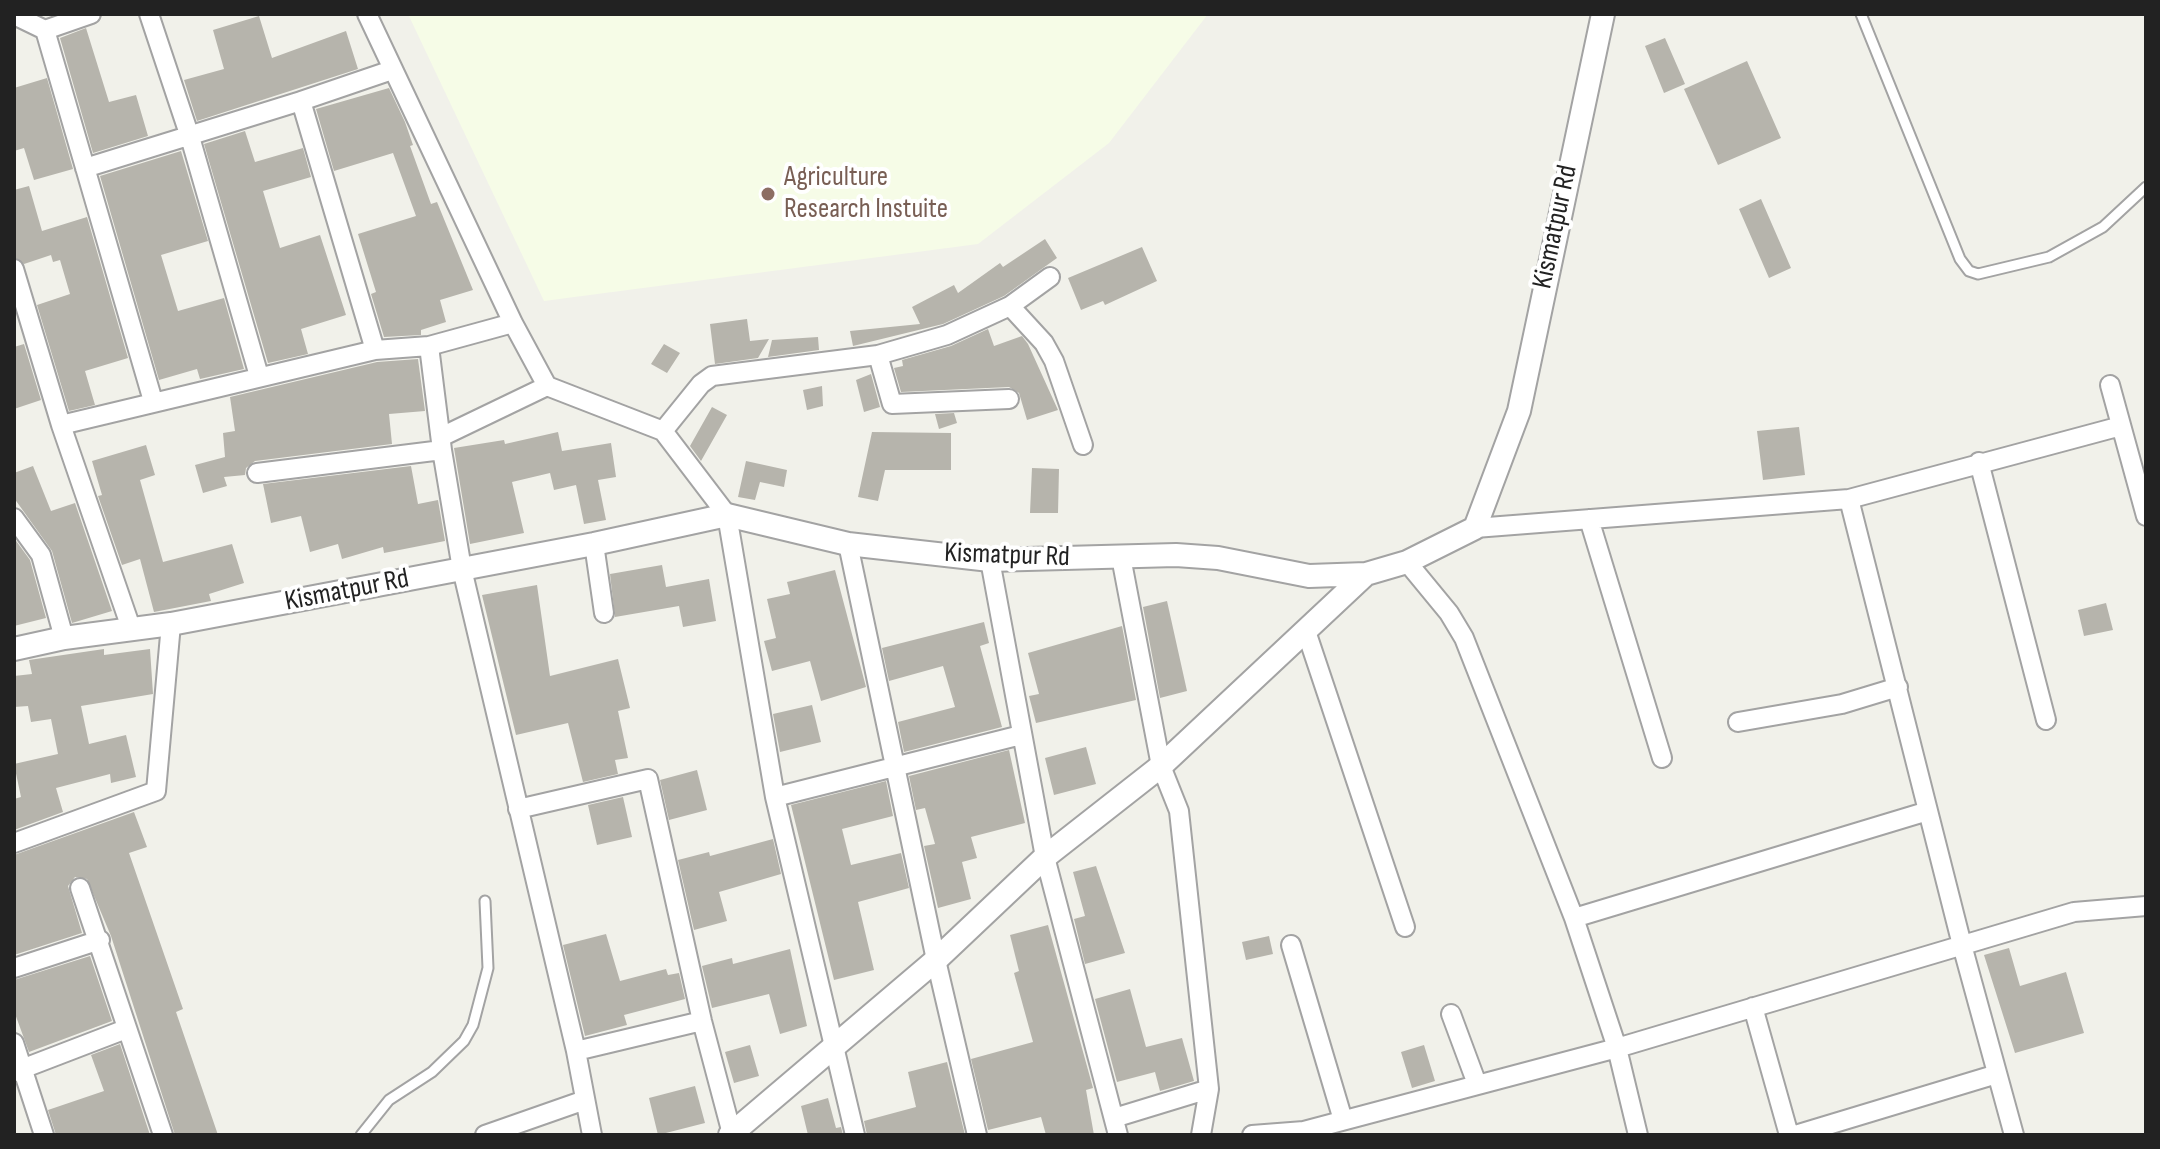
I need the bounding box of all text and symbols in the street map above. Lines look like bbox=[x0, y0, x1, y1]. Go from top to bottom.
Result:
place label: Agriculture Research Instuite bbox=[784, 161, 948, 227]
street label: Kismatpur Rd bbox=[1527, 162, 1585, 292]
marker: Agriculture Research Instuite bbox=[759, 185, 777, 203]
street label: Kismatpur Rd bbox=[944, 537, 1070, 575]
street label: Kismatpur Rd bbox=[282, 563, 412, 619]

